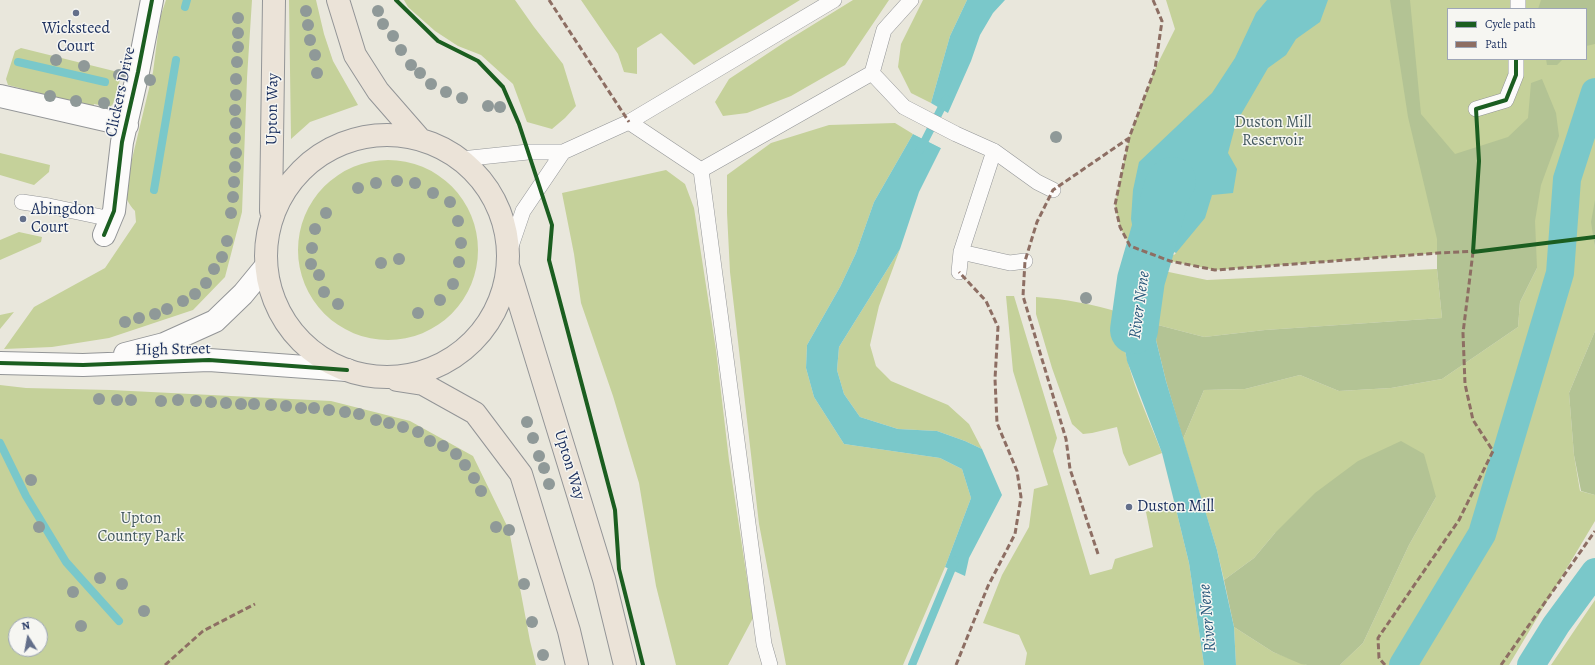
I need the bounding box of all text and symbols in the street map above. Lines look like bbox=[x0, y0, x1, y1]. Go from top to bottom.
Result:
marker: Wicksteed Court bbox=[71, 8, 81, 18]
legend bbox=[1447, 8, 1587, 60]
text: Cycle path bbox=[1485, 16, 1536, 32]
place label: Wicksteed Court bbox=[42, 19, 110, 57]
text: Path bbox=[1485, 36, 1507, 52]
street label: Clickers Drive bbox=[102, 45, 140, 139]
street label: Upton Way bbox=[263, 73, 283, 145]
park label: Duston Mill Reservoir bbox=[1234, 113, 1312, 151]
place label: Abingdon Court bbox=[31, 200, 95, 238]
marker: Abingdon Court bbox=[18, 214, 28, 224]
water label: River Nene bbox=[1125, 270, 1155, 340]
street label: High Street bbox=[135, 340, 211, 360]
street label: Upton Way bbox=[549, 428, 589, 502]
place label: Duston Mill bbox=[1137, 497, 1214, 517]
marker: Duston Mill bbox=[1124, 502, 1134, 512]
park label: Upton Country Park bbox=[97, 509, 185, 547]
water label: River Nene bbox=[1195, 583, 1221, 653]
north arrow bbox=[8, 617, 48, 657]
text: N bbox=[20, 618, 31, 634]

